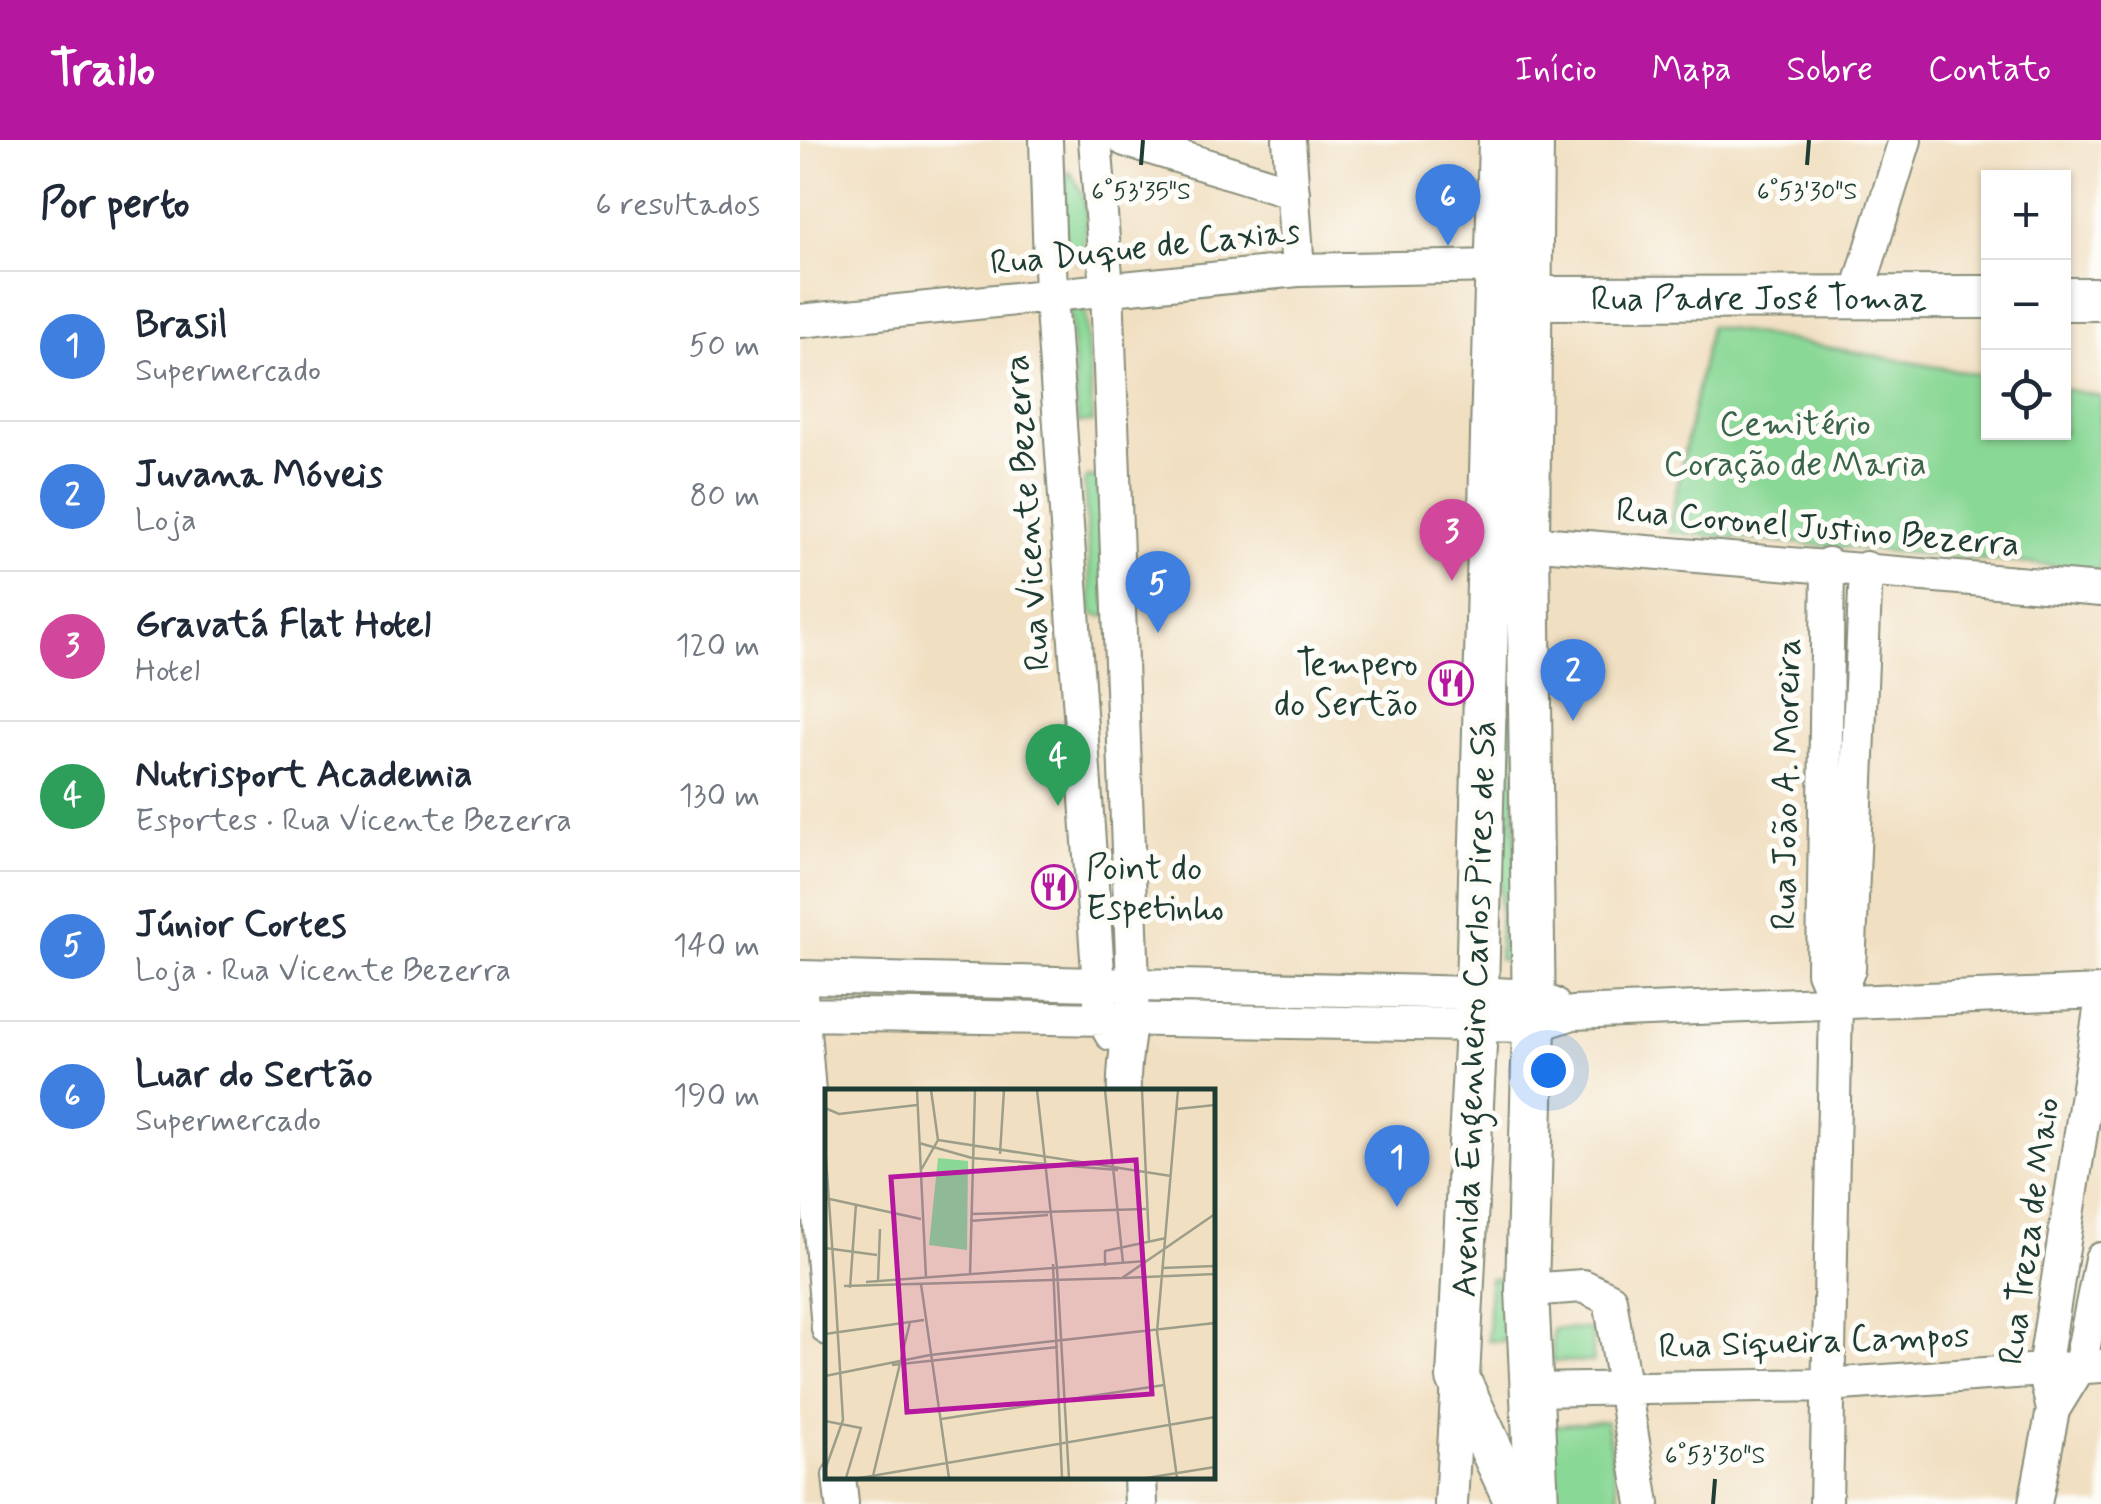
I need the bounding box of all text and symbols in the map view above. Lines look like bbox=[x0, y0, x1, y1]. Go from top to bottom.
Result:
text: Trailo bbox=[50, 39, 155, 102]
text: Início bbox=[1515, 47, 1597, 93]
text: Mapa bbox=[1652, 47, 1732, 93]
text: Sobre bbox=[1787, 47, 1873, 93]
text: Contato bbox=[1928, 47, 2051, 93]
pin: 6 bbox=[1416, 163, 1480, 246]
map controls bbox=[1981, 170, 2071, 440]
button: + bbox=[1981, 170, 2071, 260]
text: 6°53'35"S bbox=[1091, 176, 1191, 209]
text: 6°53'30"S bbox=[1757, 176, 1857, 209]
text: Por perto bbox=[40, 178, 190, 233]
text: 6 resultados bbox=[595, 184, 760, 226]
street label: Rua Duque de Caxias bbox=[988, 209, 1302, 287]
button: − bbox=[1981, 260, 2071, 350]
street label: Rua Padre José Tomaz bbox=[1591, 276, 1927, 323]
text: Brasil bbox=[135, 301, 228, 350]
text: 1 bbox=[65, 325, 80, 367]
text: 50 m bbox=[688, 325, 760, 367]
text: Supermercado bbox=[135, 350, 321, 392]
button: locate bbox=[1981, 350, 2071, 440]
street label: Rua Vicente Bezerra bbox=[994, 353, 1062, 673]
park label: Cemitério Coração de Maria bbox=[1663, 402, 1927, 488]
text: Juvana Móveis bbox=[135, 451, 383, 500]
text: 2 bbox=[65, 475, 80, 517]
text: 80 m bbox=[690, 475, 760, 517]
street label: Rua Coronel Justino Bezerra bbox=[1614, 487, 2021, 569]
pin: 3 bbox=[1420, 498, 1484, 581]
text: Loja bbox=[135, 500, 197, 542]
pin: 5 bbox=[1126, 550, 1190, 633]
text: Gravatá Flat Hotel bbox=[135, 601, 431, 650]
text: 3 bbox=[65, 625, 80, 667]
text: 120 m bbox=[675, 625, 760, 667]
street label: Rua João A. Moreira bbox=[1761, 637, 1813, 931]
pin: 2 bbox=[1540, 638, 1606, 721]
place label: Tempero do Sertão bbox=[1274, 642, 1418, 728]
text: Hotel bbox=[135, 650, 200, 692]
restaurant icon: Tempero do Sertão bbox=[1428, 660, 1474, 706]
street label: Avenida Engenheiro Carlos Pires de Sá bbox=[1442, 720, 1512, 1298]
pin: 4 bbox=[1026, 724, 1090, 806]
text: Nutrisport Academia bbox=[135, 751, 473, 800]
text: 4 bbox=[63, 775, 82, 817]
text: 130 m bbox=[679, 775, 760, 817]
text: Esportes · Rua Vicente Bezerra bbox=[135, 800, 572, 842]
place label: Point do Espetinho bbox=[1086, 846, 1224, 932]
restaurant icon: Point do Espetinho bbox=[1031, 864, 1077, 910]
text: Júnior Cortes bbox=[135, 901, 346, 950]
text: 5 bbox=[63, 925, 82, 967]
text: 140 m bbox=[673, 925, 760, 967]
text: Loja · Rua Vicente Bezerra bbox=[135, 950, 511, 992]
your location bbox=[1523, 1045, 1574, 1096]
text: Luar do Sertão bbox=[135, 1051, 373, 1100]
text: 6 bbox=[64, 1075, 81, 1117]
text: 190 m bbox=[673, 1075, 760, 1117]
inset map bbox=[825, 1089, 1215, 1479]
street label: Rua Treza de Maio bbox=[1988, 1095, 2072, 1368]
text: Supermercado bbox=[135, 1100, 321, 1142]
pin: 1 bbox=[1364, 1124, 1430, 1207]
street label: Rua Siqueira Campos bbox=[1658, 1314, 1970, 1370]
text: 6°53'30"S bbox=[1665, 1440, 1765, 1473]

